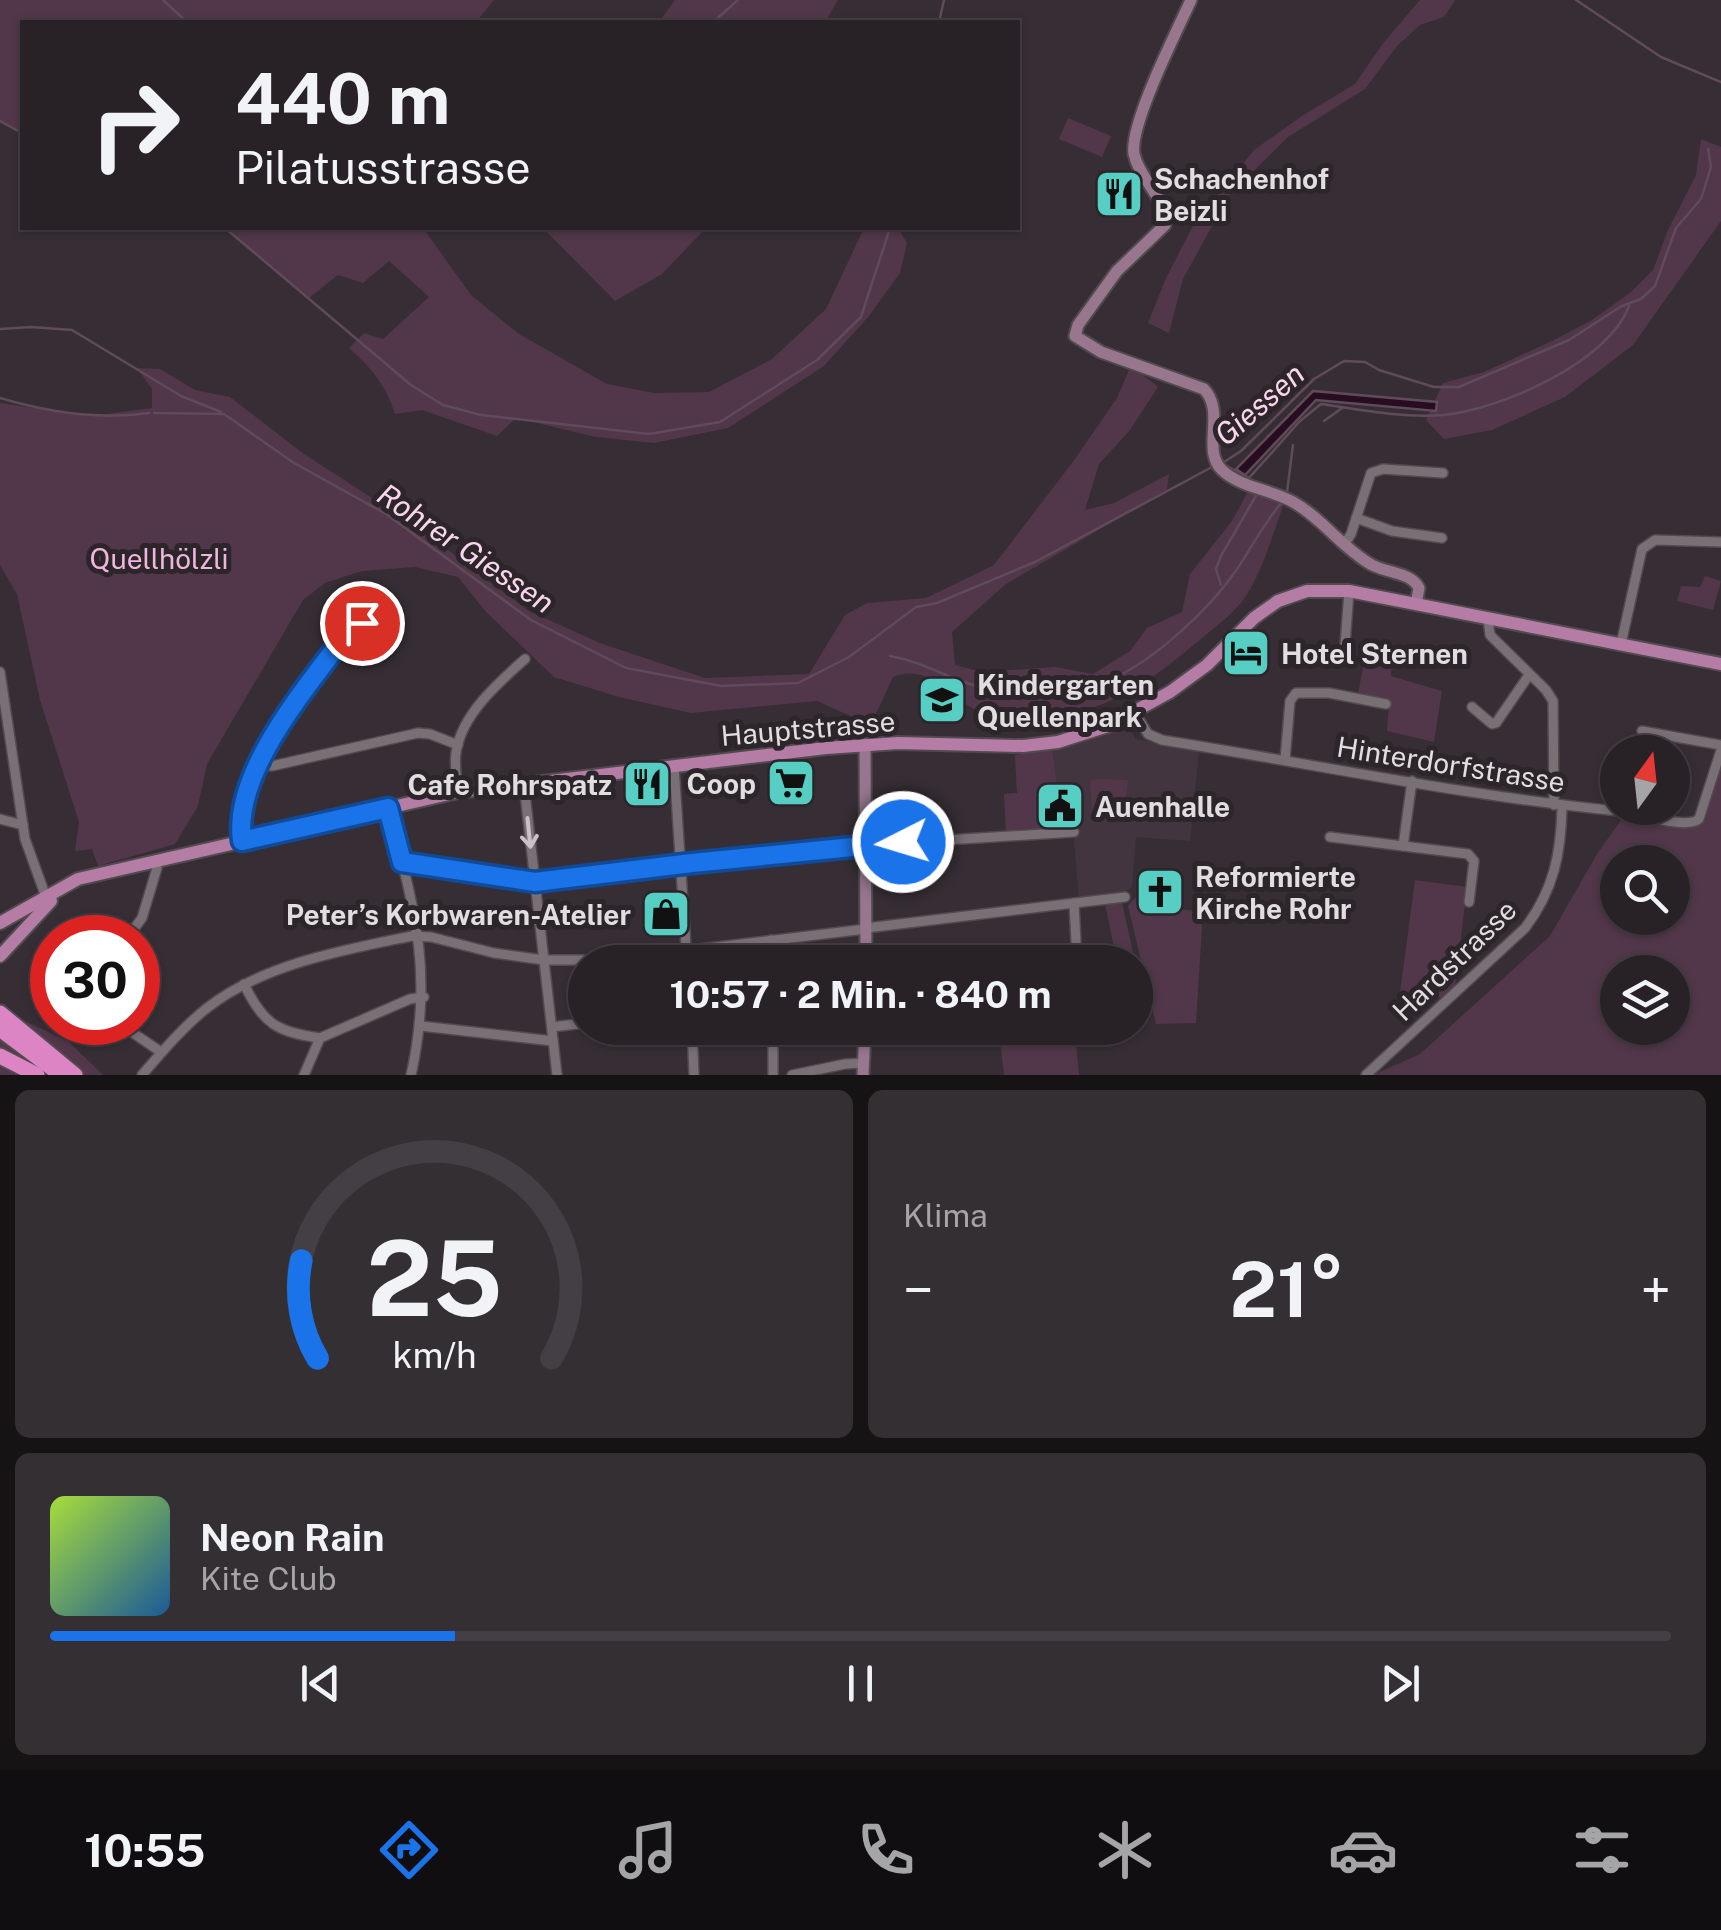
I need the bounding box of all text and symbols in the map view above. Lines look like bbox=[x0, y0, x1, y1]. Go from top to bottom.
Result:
text: 440 m bbox=[235, 57, 450, 140]
icon: right bbox=[70, 60, 200, 190]
text: Pilatusstrasse bbox=[235, 141, 531, 194]
place label: Schachenhof Beizli bbox=[1154, 162, 1329, 227]
restaurant icon: Schachenhof Beizli bbox=[1093, 168, 1145, 220]
water label: Giessen bbox=[1207, 355, 1311, 453]
water label: Rohrer Giessen bbox=[371, 476, 561, 620]
park label: Quellhölzli bbox=[90, 542, 228, 575]
pin bbox=[320, 581, 405, 666]
icon: arrive bbox=[335, 596, 390, 651]
hotel icon: Hotel Sternen bbox=[1220, 627, 1272, 679]
place label: Hotel Sternen bbox=[1281, 637, 1468, 670]
place label: Kindergarten Quellenpark bbox=[977, 668, 1154, 733]
school or university icon: Kindergarten Quellenpark bbox=[916, 674, 968, 726]
street label: Hauptstrasse bbox=[719, 704, 897, 752]
street label: Hinterdorfstrasse bbox=[1335, 730, 1567, 798]
north arrow bbox=[1600, 735, 1690, 825]
map controls bbox=[1600, 735, 1690, 1045]
supermarket icon: Coop bbox=[765, 757, 817, 809]
restaurant icon: Cafe Rohrspatz bbox=[621, 758, 673, 810]
place label: Coop bbox=[687, 767, 756, 800]
place label: Cafe Rohrspatz bbox=[408, 768, 612, 801]
public building icon: Auenhalle bbox=[1034, 780, 1086, 832]
position arrow bbox=[851, 790, 955, 894]
place label: Auenhalle bbox=[1095, 790, 1230, 823]
one-way arrow bbox=[520, 817, 539, 849]
button: search bbox=[1600, 845, 1690, 935]
place label: Reformierte Kirche Rohr bbox=[1195, 860, 1356, 925]
church icon: Reformierte Kirche Rohr bbox=[1134, 866, 1186, 918]
shop icon: Peter’s Korbwaren-Atelier bbox=[640, 888, 692, 940]
street label: Hardstrasse bbox=[1385, 893, 1523, 1027]
place label: Peter’s Korbwaren-Atelier bbox=[286, 898, 631, 931]
speed limit sign: 30 bbox=[30, 915, 160, 1045]
button: layers bbox=[1600, 955, 1690, 1045]
text: 10:57 · 2 Min. · 840 m bbox=[669, 972, 1052, 1017]
text: Klima bbox=[903, 1197, 988, 1234]
text: 25 bbox=[366, 1217, 502, 1339]
text: 21° bbox=[1229, 1246, 1345, 1334]
text: − bbox=[903, 1258, 934, 1322]
text: + bbox=[1641, 1258, 1671, 1322]
text: km/h bbox=[392, 1334, 476, 1376]
text: Neon Rain bbox=[200, 1515, 384, 1560]
text: Kite Club bbox=[200, 1560, 337, 1597]
icon: previous bbox=[293, 1656, 348, 1711]
icon: pause bbox=[833, 1656, 888, 1711]
icon: next bbox=[1373, 1656, 1428, 1711]
icon: directions bbox=[374, 1815, 444, 1885]
icon: music bbox=[613, 1815, 683, 1885]
icon: phone bbox=[851, 1815, 921, 1885]
icon: climate bbox=[1090, 1815, 1160, 1885]
icon: car bbox=[1328, 1815, 1398, 1885]
icon: filters bbox=[1567, 1815, 1637, 1885]
text: 10:55 bbox=[84, 1824, 205, 1877]

